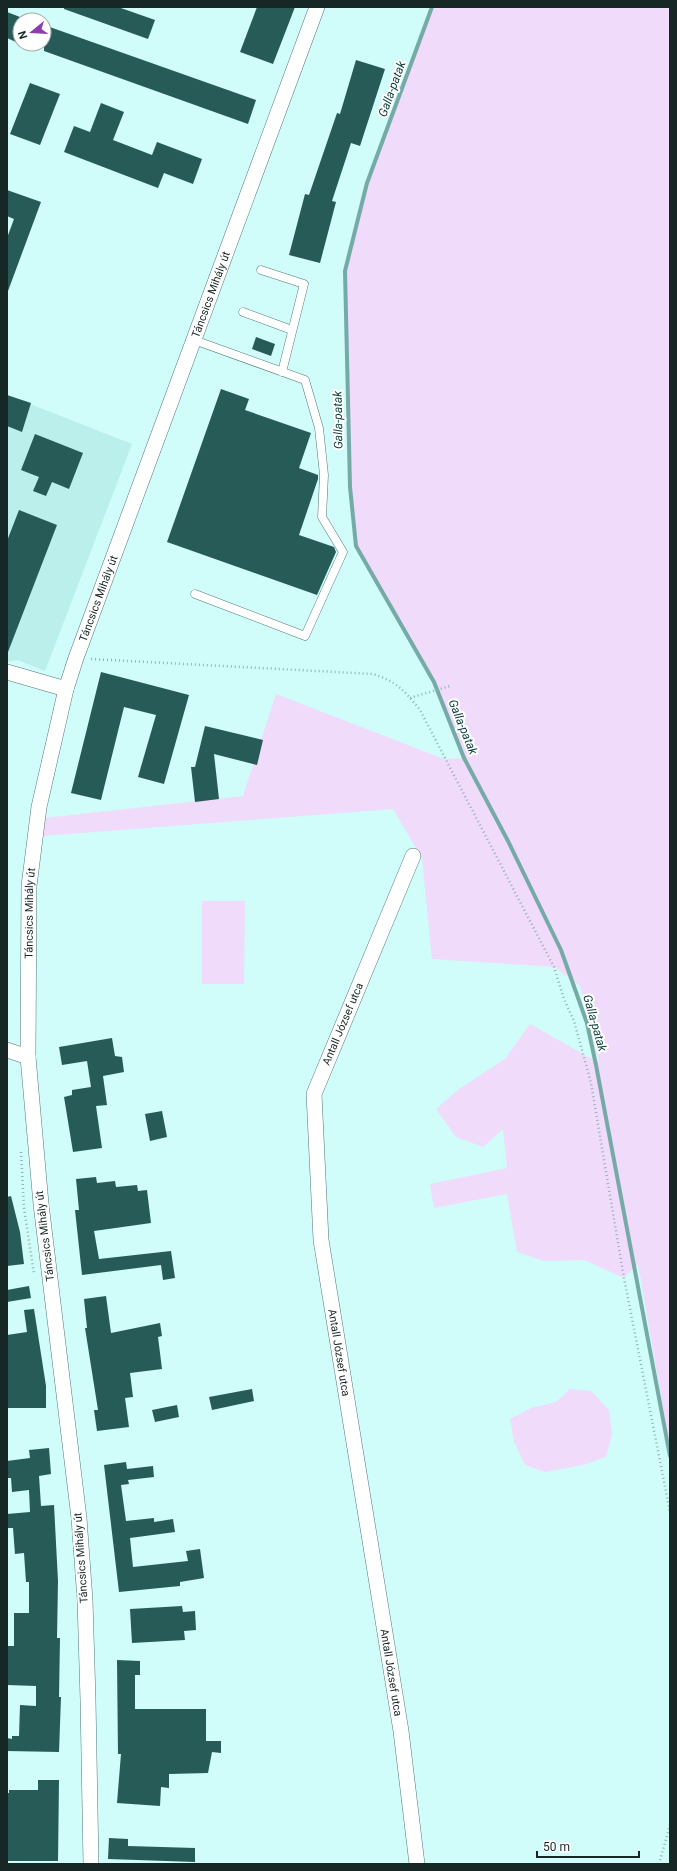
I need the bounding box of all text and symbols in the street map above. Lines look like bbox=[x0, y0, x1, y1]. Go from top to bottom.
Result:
north arrow bbox=[12, 12, 52, 52]
text: N bbox=[16, 29, 30, 41]
water label: Galla-patak bbox=[375, 58, 409, 119]
street label: Táncsics Mihály út bbox=[189, 249, 233, 339]
water label: Galla-patak bbox=[330, 390, 346, 449]
street label: Táncsics Mihály út bbox=[76, 553, 120, 643]
water label: Galla-patak bbox=[446, 697, 481, 758]
street label: Táncsics Mihály út bbox=[22, 867, 38, 959]
street label: Antall József utca bbox=[320, 981, 366, 1067]
water label: Galla-patak bbox=[580, 993, 610, 1054]
street label: Táncsics Mihály út bbox=[33, 1190, 57, 1282]
street label: Antall József utca bbox=[326, 1308, 353, 1397]
street label: Táncsics Mihály út bbox=[71, 1512, 91, 1604]
street label: Antall József utca bbox=[378, 1628, 405, 1717]
scale bar bbox=[537, 1833, 639, 1859]
text: 50 m bbox=[543, 1840, 570, 1854]

